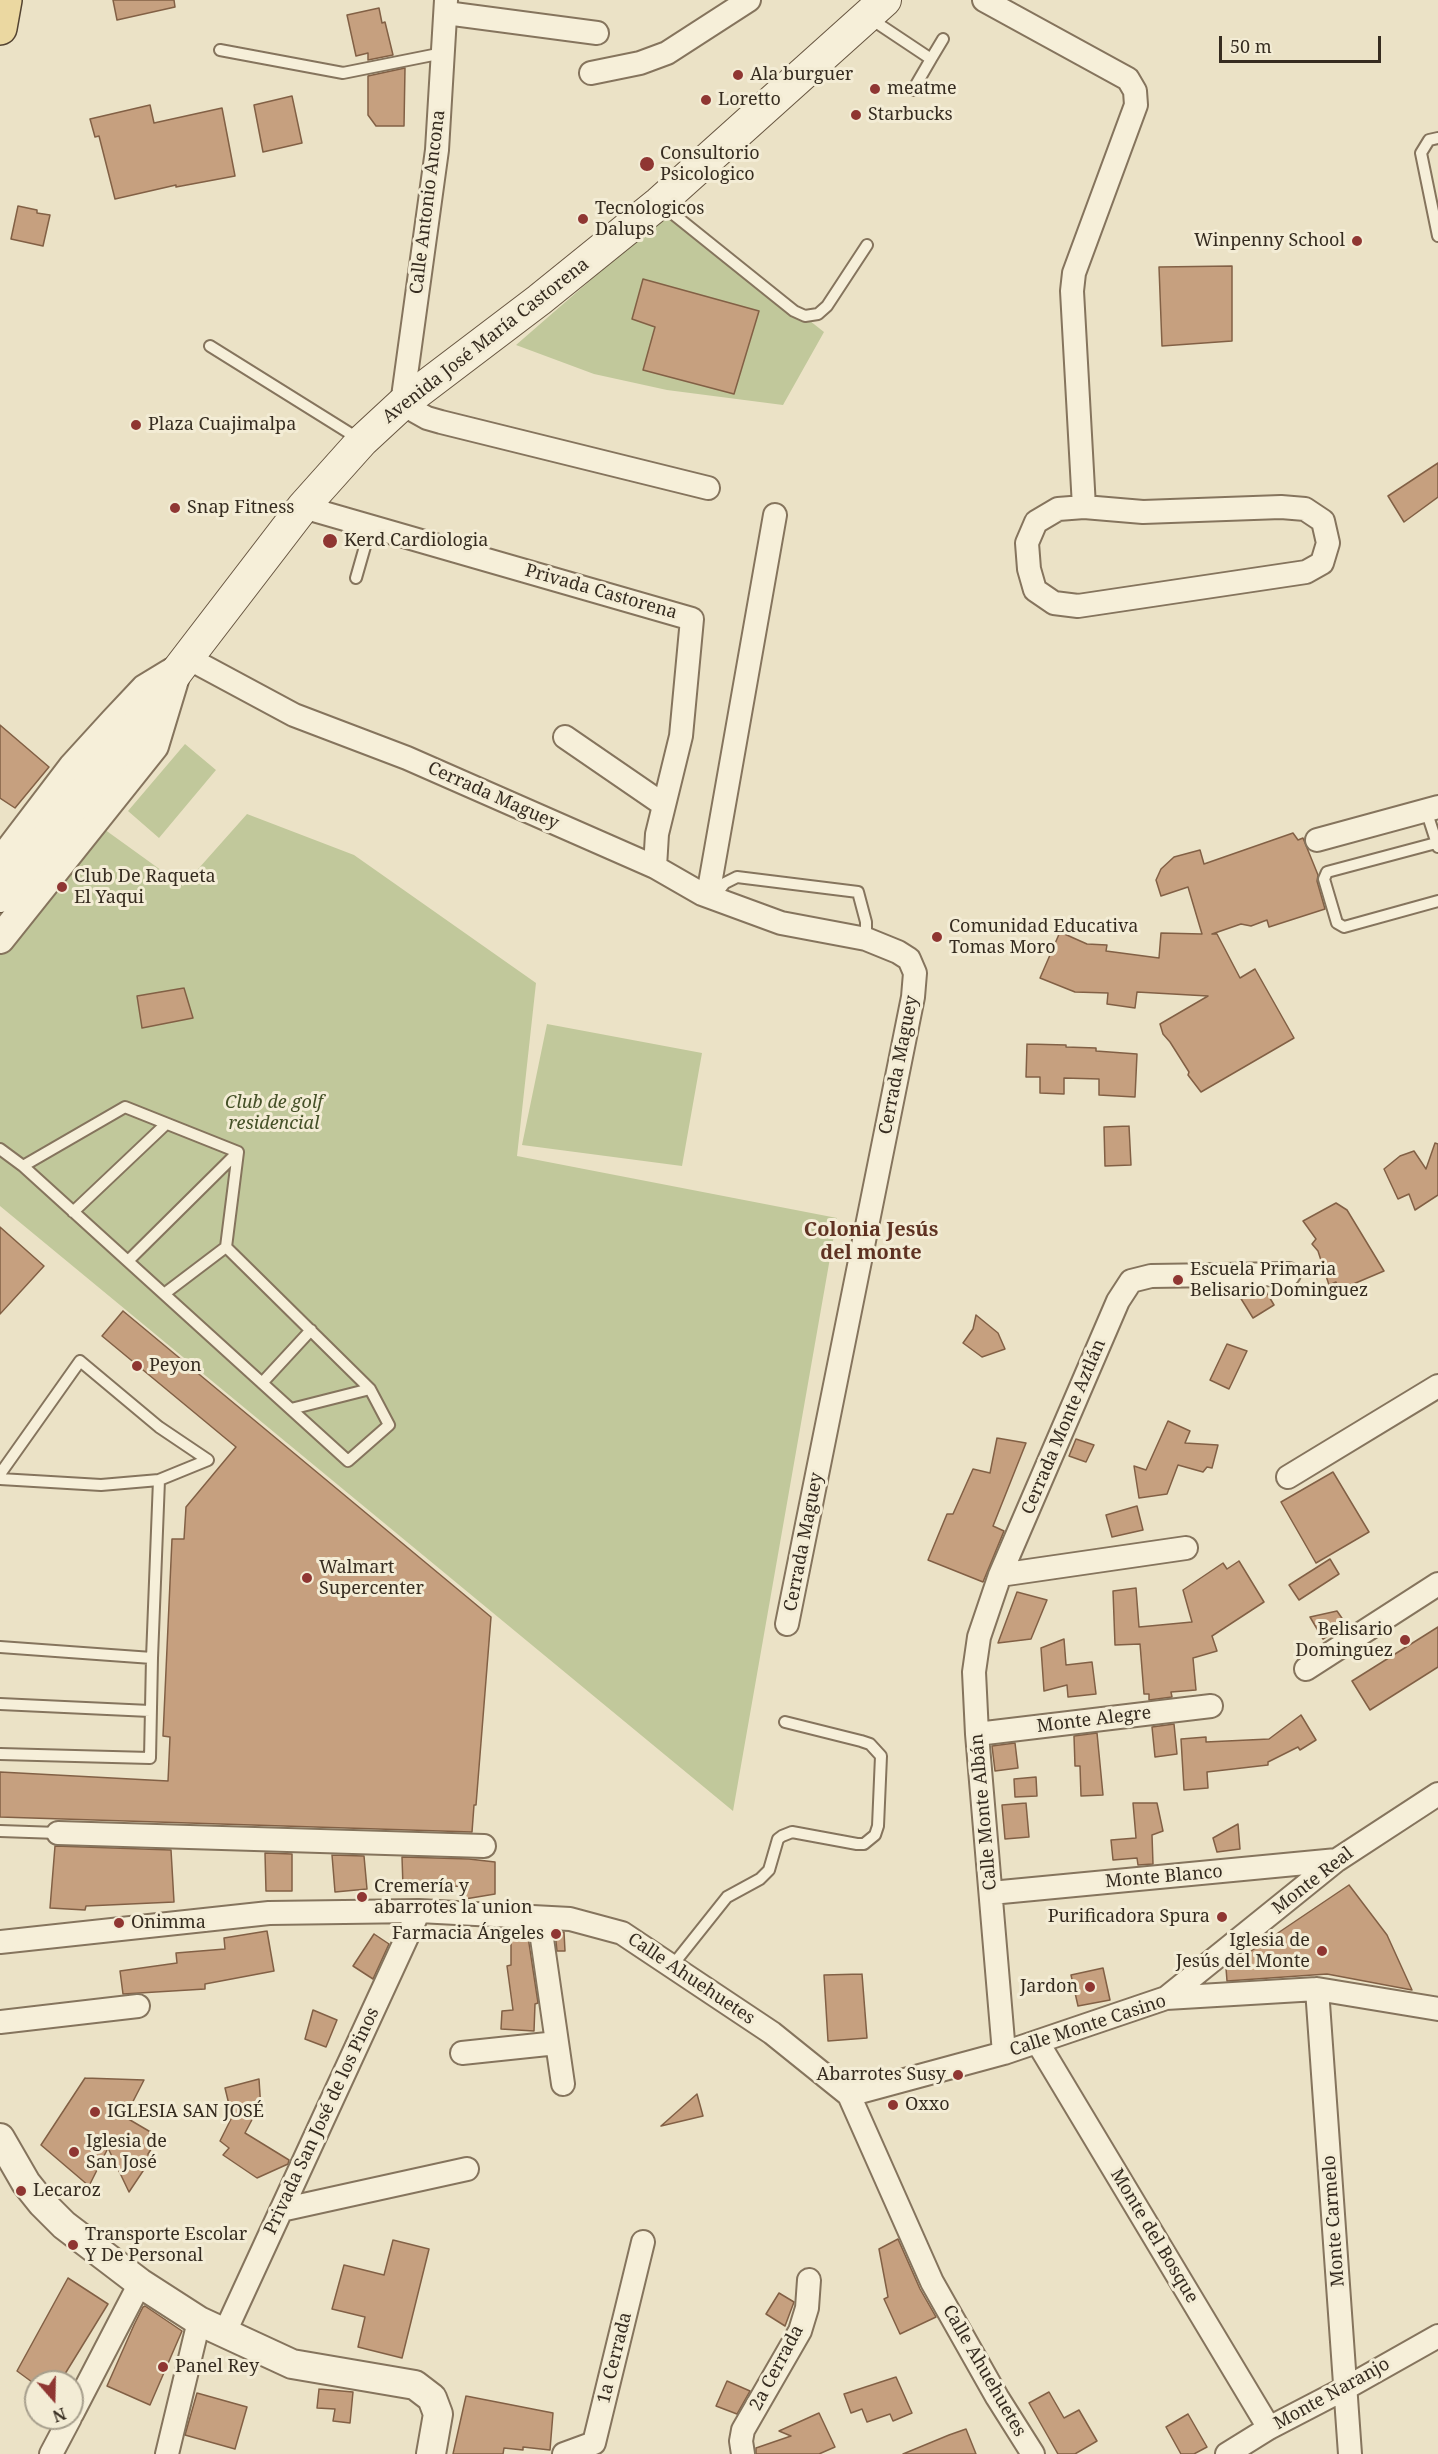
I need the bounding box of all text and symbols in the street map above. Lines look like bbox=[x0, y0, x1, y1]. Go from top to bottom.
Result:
scale bar bbox=[1222, 24, 1384, 62]
text: 50 m bbox=[1230, 34, 1272, 58]
place label: Ala burguer bbox=[750, 64, 853, 86]
marker: Ala burguer bbox=[731, 68, 745, 82]
place label: meatme bbox=[887, 78, 957, 100]
marker: meatme bbox=[868, 82, 882, 96]
place label: Loretto bbox=[718, 89, 781, 111]
marker: Loretto bbox=[699, 93, 713, 107]
place label: Starbucks bbox=[868, 104, 953, 126]
marker: Starbucks bbox=[849, 108, 863, 122]
street label: Calle Antonio Ancona bbox=[406, 109, 450, 295]
place label: Consultorio Psicologico bbox=[660, 143, 760, 186]
marker: Consultorio Psicologico bbox=[638, 155, 656, 173]
place label: Tecnologicos Dalups bbox=[595, 198, 704, 240]
marker: Tecnologicos Dalups bbox=[576, 212, 590, 226]
place label: Winpenny School bbox=[1194, 230, 1345, 252]
marker: Winpenny School bbox=[1350, 234, 1364, 248]
street label: Avenida José María Castorena bbox=[378, 254, 594, 428]
place label: Plaza Cuajimalpa bbox=[148, 414, 296, 436]
marker: Plaza Cuajimalpa bbox=[129, 418, 143, 432]
place label: Snap Fitness bbox=[187, 497, 294, 519]
marker: Snap Fitness bbox=[168, 501, 182, 515]
place label: Kerd Cardiologia bbox=[344, 530, 488, 552]
marker: Kerd Cardiologia bbox=[321, 532, 339, 550]
street label: Privada Castorena bbox=[522, 560, 680, 624]
street label: Cerrada Maguey bbox=[424, 757, 562, 835]
place label: Club De Raqueta El Yaqui bbox=[74, 866, 216, 908]
marker: Club De Raqueta El Yaqui bbox=[55, 880, 69, 894]
place label: Comunidad Educativa Tomas Moro bbox=[949, 916, 1139, 958]
marker: Comunidad Educativa Tomas Moro bbox=[930, 930, 944, 944]
street label: Cerrada Maguey bbox=[875, 994, 923, 1136]
park label: Club de golf residencial bbox=[225, 1092, 323, 1134]
district label: Colonia Jesús del monte bbox=[804, 1218, 938, 1265]
place label: Escuela Primaria Belisario Dominguez bbox=[1190, 1259, 1368, 1302]
marker: Escuela Primaria Belisario Dominguez bbox=[1171, 1273, 1185, 1287]
street label: Cerrada Monte Aztlán bbox=[1017, 1336, 1111, 1518]
place label: Peyon bbox=[149, 1355, 202, 1377]
marker: Peyon bbox=[130, 1359, 144, 1373]
street label: Cerrada Maguey bbox=[780, 1471, 828, 1613]
place label: Walmart Supercenter bbox=[319, 1557, 424, 1600]
marker: Walmart Supercenter bbox=[300, 1571, 314, 1585]
place label: Belisario Dominguez bbox=[1295, 1619, 1393, 1662]
marker: Belisario Dominguez bbox=[1398, 1633, 1412, 1647]
street label: Monte Alegre bbox=[1036, 1702, 1152, 1738]
street label: Calle Monte Albán bbox=[966, 1733, 1002, 1891]
street label: Monte Real bbox=[1268, 1843, 1358, 1919]
street label: Monte Blanco bbox=[1104, 1861, 1224, 1893]
place label: Cremería y abarrotes la union bbox=[374, 1876, 533, 1918]
marker: Cremería y abarrotes la union bbox=[355, 1890, 369, 1904]
place label: Purificadora Spura bbox=[1048, 1906, 1210, 1928]
marker: Purificadora Spura bbox=[1215, 1910, 1229, 1924]
place label: Onimma bbox=[131, 1912, 206, 1934]
marker: Onimma bbox=[112, 1916, 126, 1930]
place label: Farmacia Ángeles bbox=[392, 1923, 544, 1945]
marker: Farmacia Ángeles bbox=[549, 1927, 563, 1941]
street label: Calle Ahuehuetes bbox=[623, 1929, 759, 2029]
place label: Iglesia de Jesús del Monte bbox=[1176, 1930, 1310, 1972]
marker: Iglesia de Jesús del Monte bbox=[1315, 1944, 1329, 1958]
place label: Jardon bbox=[1020, 1976, 1078, 1998]
marker: Jardon bbox=[1083, 1980, 1097, 1994]
street label: Calle Monte Casino bbox=[1007, 1991, 1169, 2061]
street label: Privada San José de los Pinos bbox=[260, 2004, 384, 2238]
place label: Abarrotes Susy bbox=[817, 2064, 946, 2086]
marker: Abarrotes Susy bbox=[951, 2068, 965, 2082]
place label: Oxxo bbox=[905, 2094, 950, 2116]
marker: Oxxo bbox=[886, 2098, 900, 2112]
place label: IGLESIA SAN JOSÉ bbox=[107, 2101, 264, 2123]
marker: IGLESIA SAN JOSÉ bbox=[88, 2105, 102, 2119]
place label: Iglesia de San José bbox=[86, 2131, 167, 2174]
marker: Iglesia de San José bbox=[67, 2145, 81, 2159]
street label: Monte Carmelo bbox=[1319, 2155, 1349, 2287]
street label: Monte del Bosque bbox=[1105, 2165, 1203, 2307]
place label: Lecaroz bbox=[33, 2180, 101, 2202]
marker: Lecaroz bbox=[14, 2184, 28, 2198]
place label: Transporte Escolar Y De Personal bbox=[85, 2224, 247, 2266]
marker: Transporte Escolar Y De Personal bbox=[66, 2238, 80, 2252]
street label: Calle Ahuehuetes bbox=[938, 2301, 1030, 2441]
street label: 1a Cerrada bbox=[593, 2310, 637, 2406]
street label: 2a Cerrada bbox=[746, 2322, 808, 2414]
street label: Monte Naranjo bbox=[1270, 2353, 1394, 2435]
place label: Panel Rey bbox=[175, 2356, 259, 2378]
marker: Panel Rey bbox=[156, 2360, 170, 2374]
north arrow bbox=[24, 2370, 84, 2430]
text: N bbox=[50, 2403, 69, 2428]

